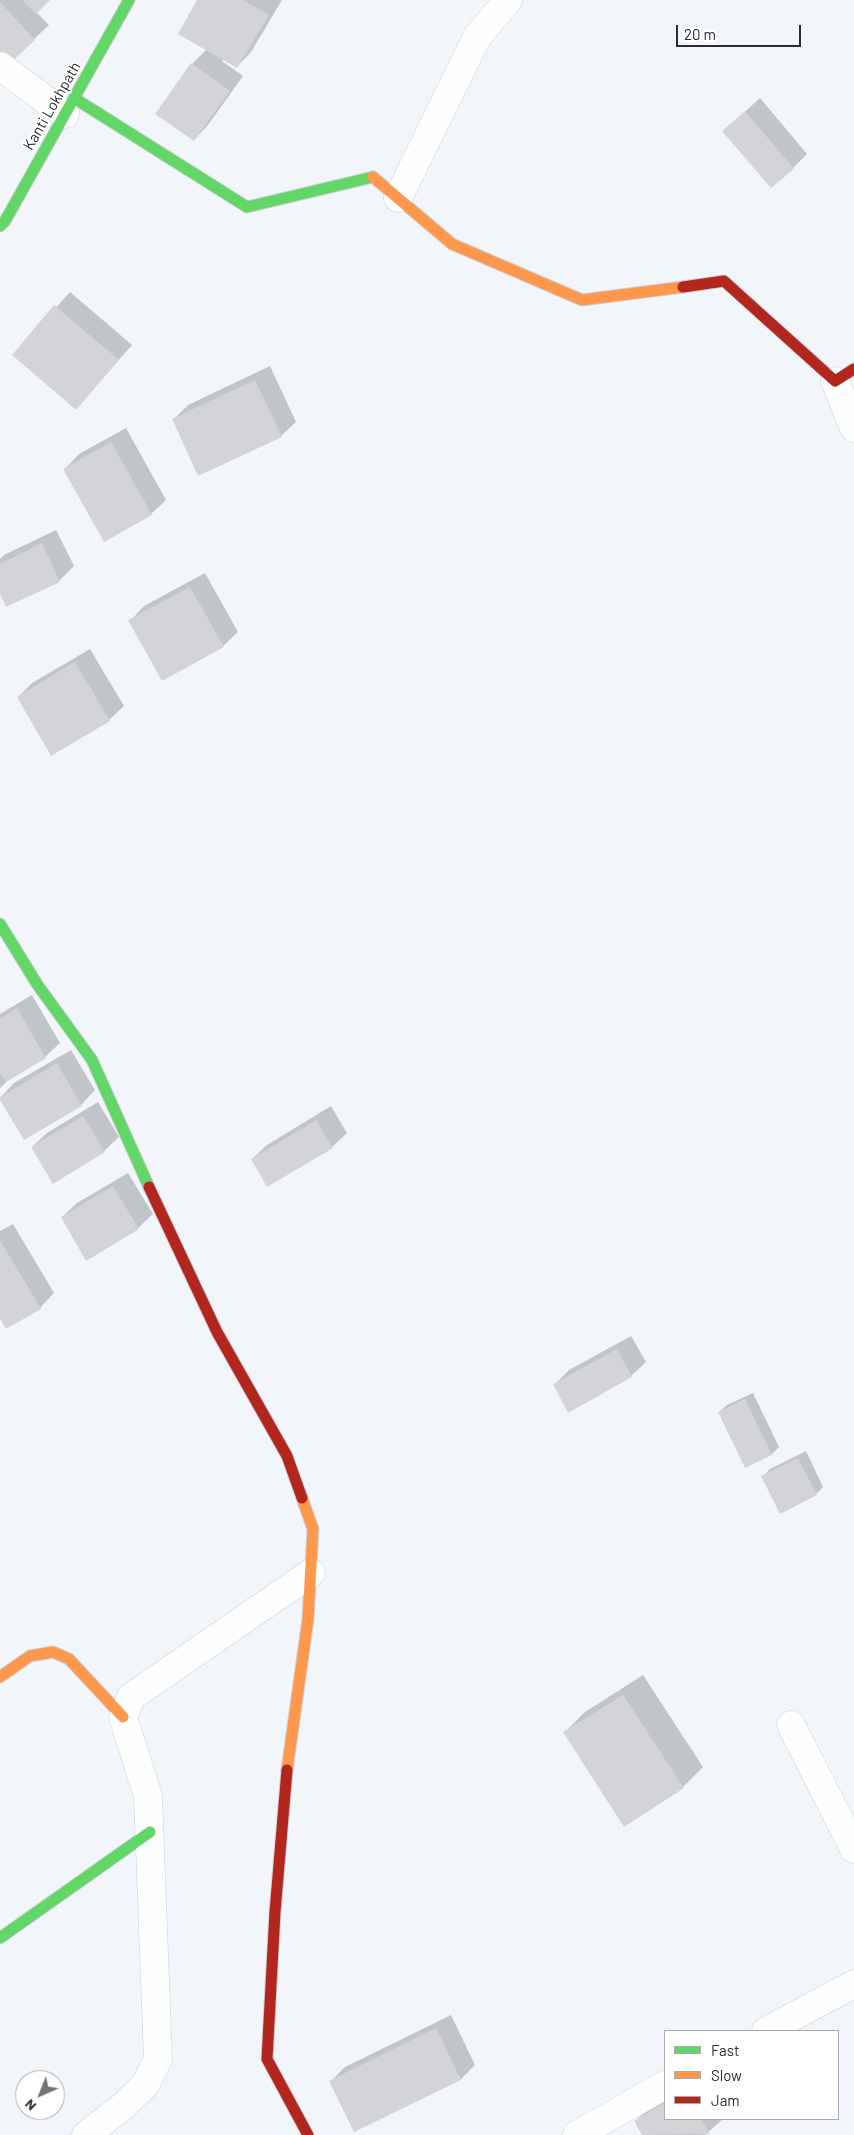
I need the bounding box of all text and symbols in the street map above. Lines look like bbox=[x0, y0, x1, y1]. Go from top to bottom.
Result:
scale bar bbox=[679, 15, 804, 47]
text: 20 m bbox=[684, 25, 716, 43]
street label: Kanti Lokhpath bbox=[19, 59, 85, 153]
legend bbox=[664, 2030, 839, 2120]
text: Fast bbox=[711, 2041, 739, 2059]
text: Slow bbox=[711, 2066, 742, 2084]
north arrow bbox=[15, 2070, 65, 2120]
text: Jam bbox=[711, 2091, 740, 2109]
text: N bbox=[21, 2096, 39, 2115]

